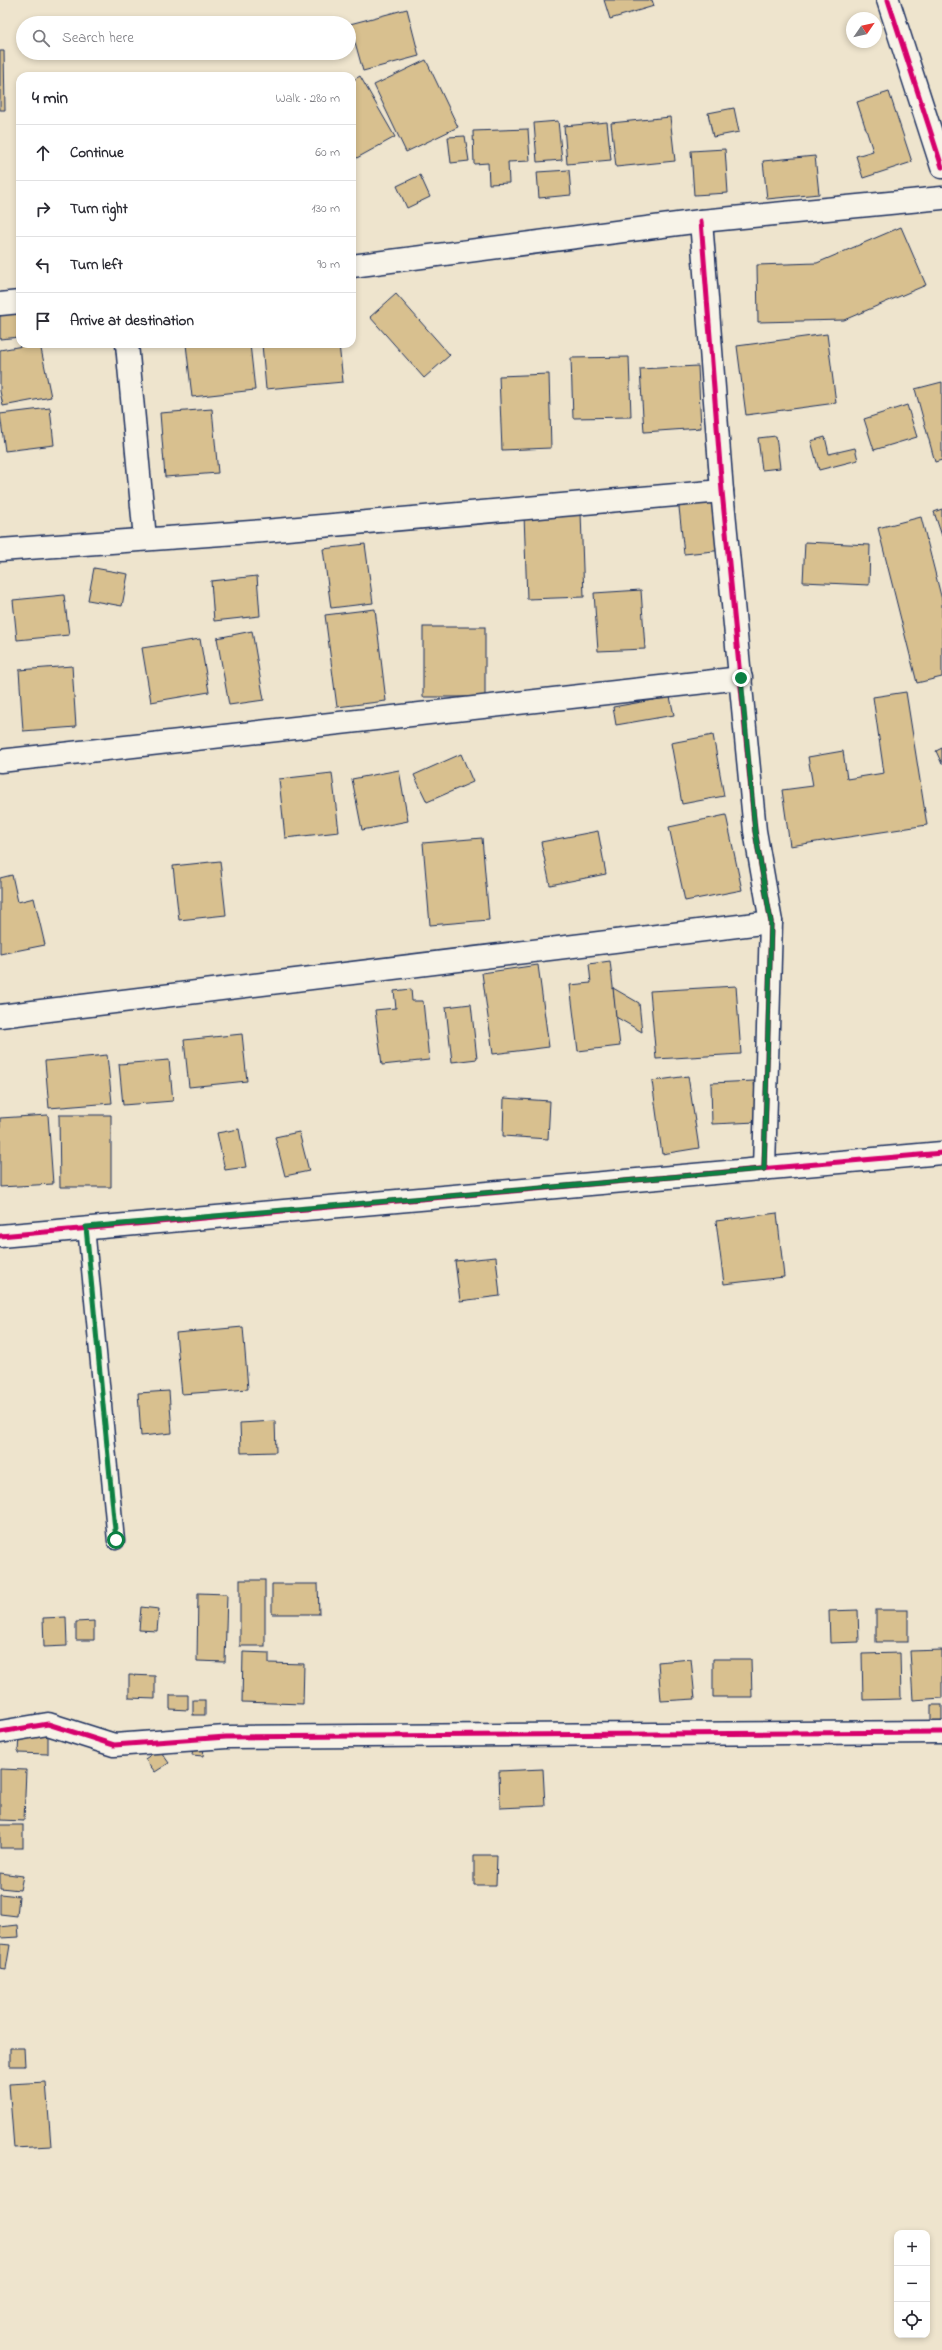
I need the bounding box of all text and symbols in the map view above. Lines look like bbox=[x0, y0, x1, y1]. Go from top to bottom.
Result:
north arrow bbox=[846, 12, 882, 48]
search box bbox=[16, 16, 356, 60]
icon: search bbox=[30, 27, 52, 49]
text: Search here bbox=[62, 27, 134, 49]
text: 4 min bbox=[32, 86, 68, 111]
text: Walk · 280 m bbox=[275, 89, 340, 108]
icon: ahead bbox=[32, 142, 54, 164]
text: Continue bbox=[70, 142, 124, 164]
text: 60 m bbox=[315, 143, 340, 162]
icon: right bbox=[32, 198, 54, 220]
text: Turn right bbox=[70, 198, 128, 220]
text: 130 m bbox=[312, 199, 340, 218]
icon: left bbox=[32, 254, 54, 276]
text: Turn left bbox=[70, 254, 123, 276]
text: 90 m bbox=[317, 255, 340, 274]
icon: arrive bbox=[32, 310, 54, 332]
text: Arrive at destination bbox=[70, 310, 194, 332]
route end bbox=[732, 669, 750, 687]
route start bbox=[107, 1531, 125, 1549]
map controls bbox=[894, 2230, 930, 2338]
button: + bbox=[894, 2230, 930, 2266]
button: − bbox=[894, 2266, 930, 2302]
button: locate bbox=[894, 2302, 930, 2338]

